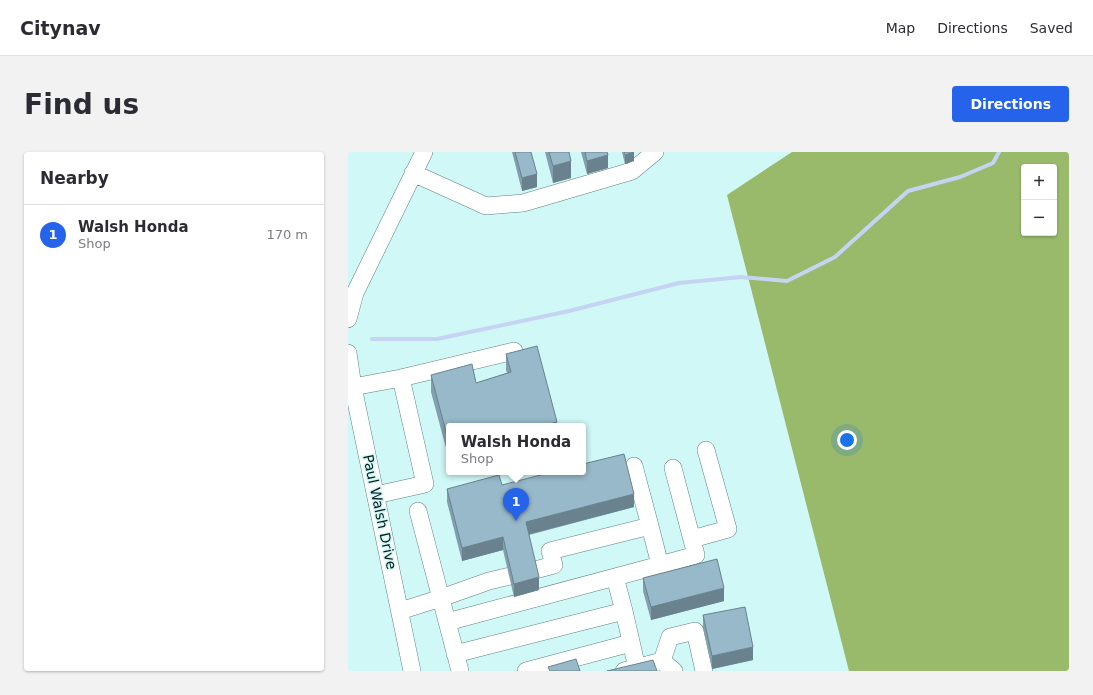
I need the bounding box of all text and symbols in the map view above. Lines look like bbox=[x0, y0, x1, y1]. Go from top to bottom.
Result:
text: Citynav bbox=[20, 17, 101, 39]
text: Map bbox=[886, 20, 915, 36]
text: Directions bbox=[937, 20, 1008, 36]
text: Saved bbox=[1030, 20, 1073, 36]
button: Directions bbox=[952, 86, 1069, 122]
text: Find us bbox=[24, 88, 139, 121]
map controls bbox=[1021, 164, 1057, 236]
button: + bbox=[1021, 164, 1057, 200]
text: Nearby bbox=[40, 168, 109, 188]
button: − bbox=[1021, 200, 1057, 236]
text: Walsh Honda bbox=[78, 218, 189, 236]
text: 1 bbox=[48, 227, 58, 242]
text: 170 m bbox=[266, 227, 308, 242]
text: Shop bbox=[78, 236, 111, 251]
popup bbox=[446, 423, 586, 475]
your location bbox=[837, 430, 857, 450]
text: Walsh Honda bbox=[461, 433, 571, 451]
text: Shop bbox=[461, 451, 493, 466]
street label: Paul Walsh Drive bbox=[360, 453, 400, 571]
pin: 1 bbox=[503, 488, 529, 521]

